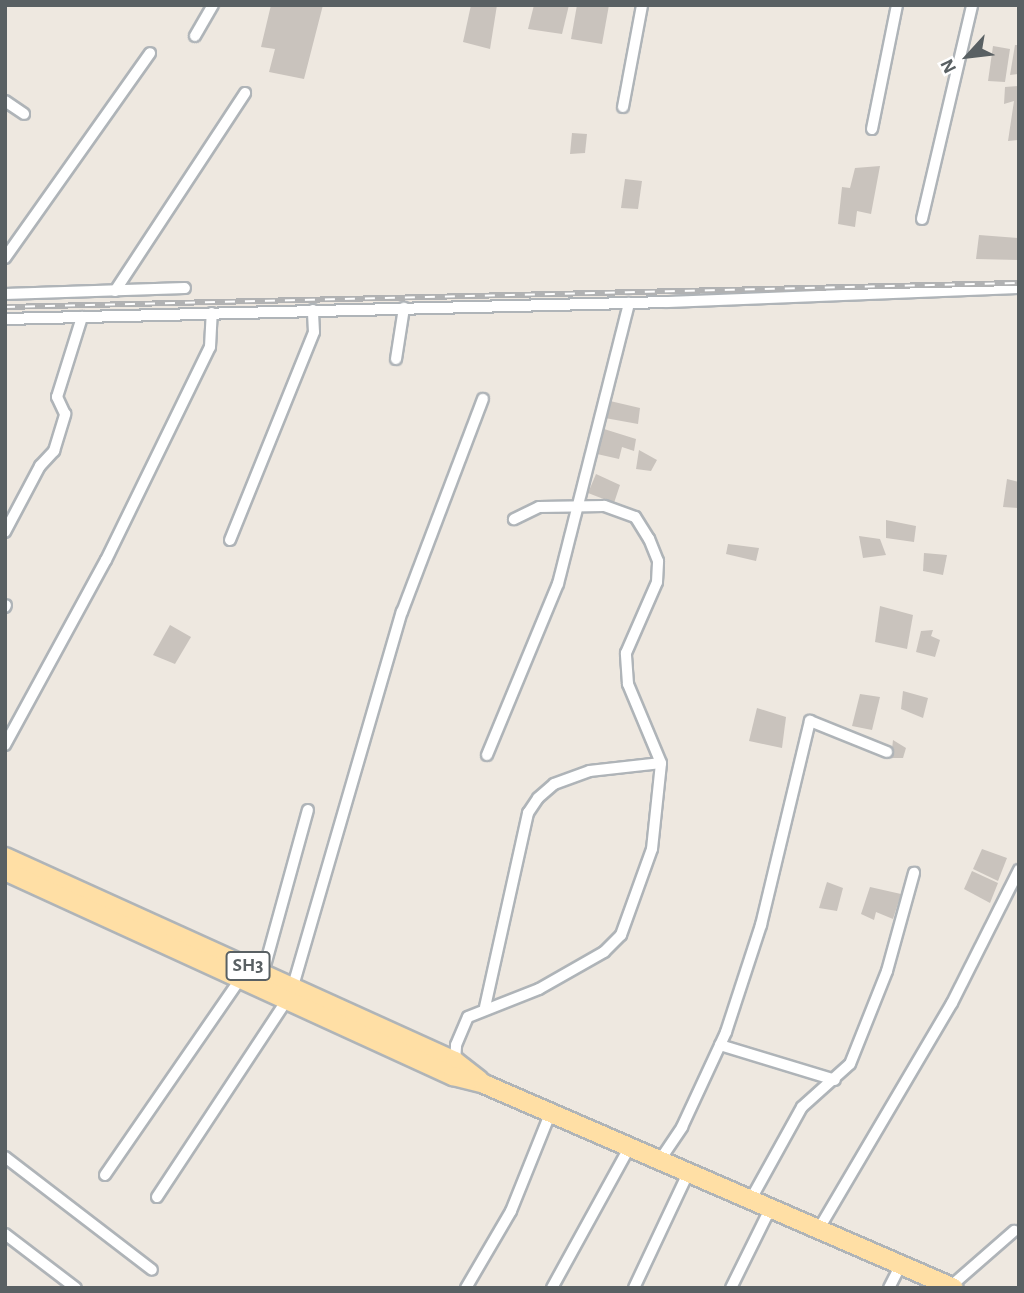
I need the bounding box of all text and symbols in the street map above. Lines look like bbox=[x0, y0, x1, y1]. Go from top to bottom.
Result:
north arrow bbox=[933, 21, 1003, 91]
text: N bbox=[937, 56, 960, 76]
road number: SH3 bbox=[225, 950, 271, 982]

